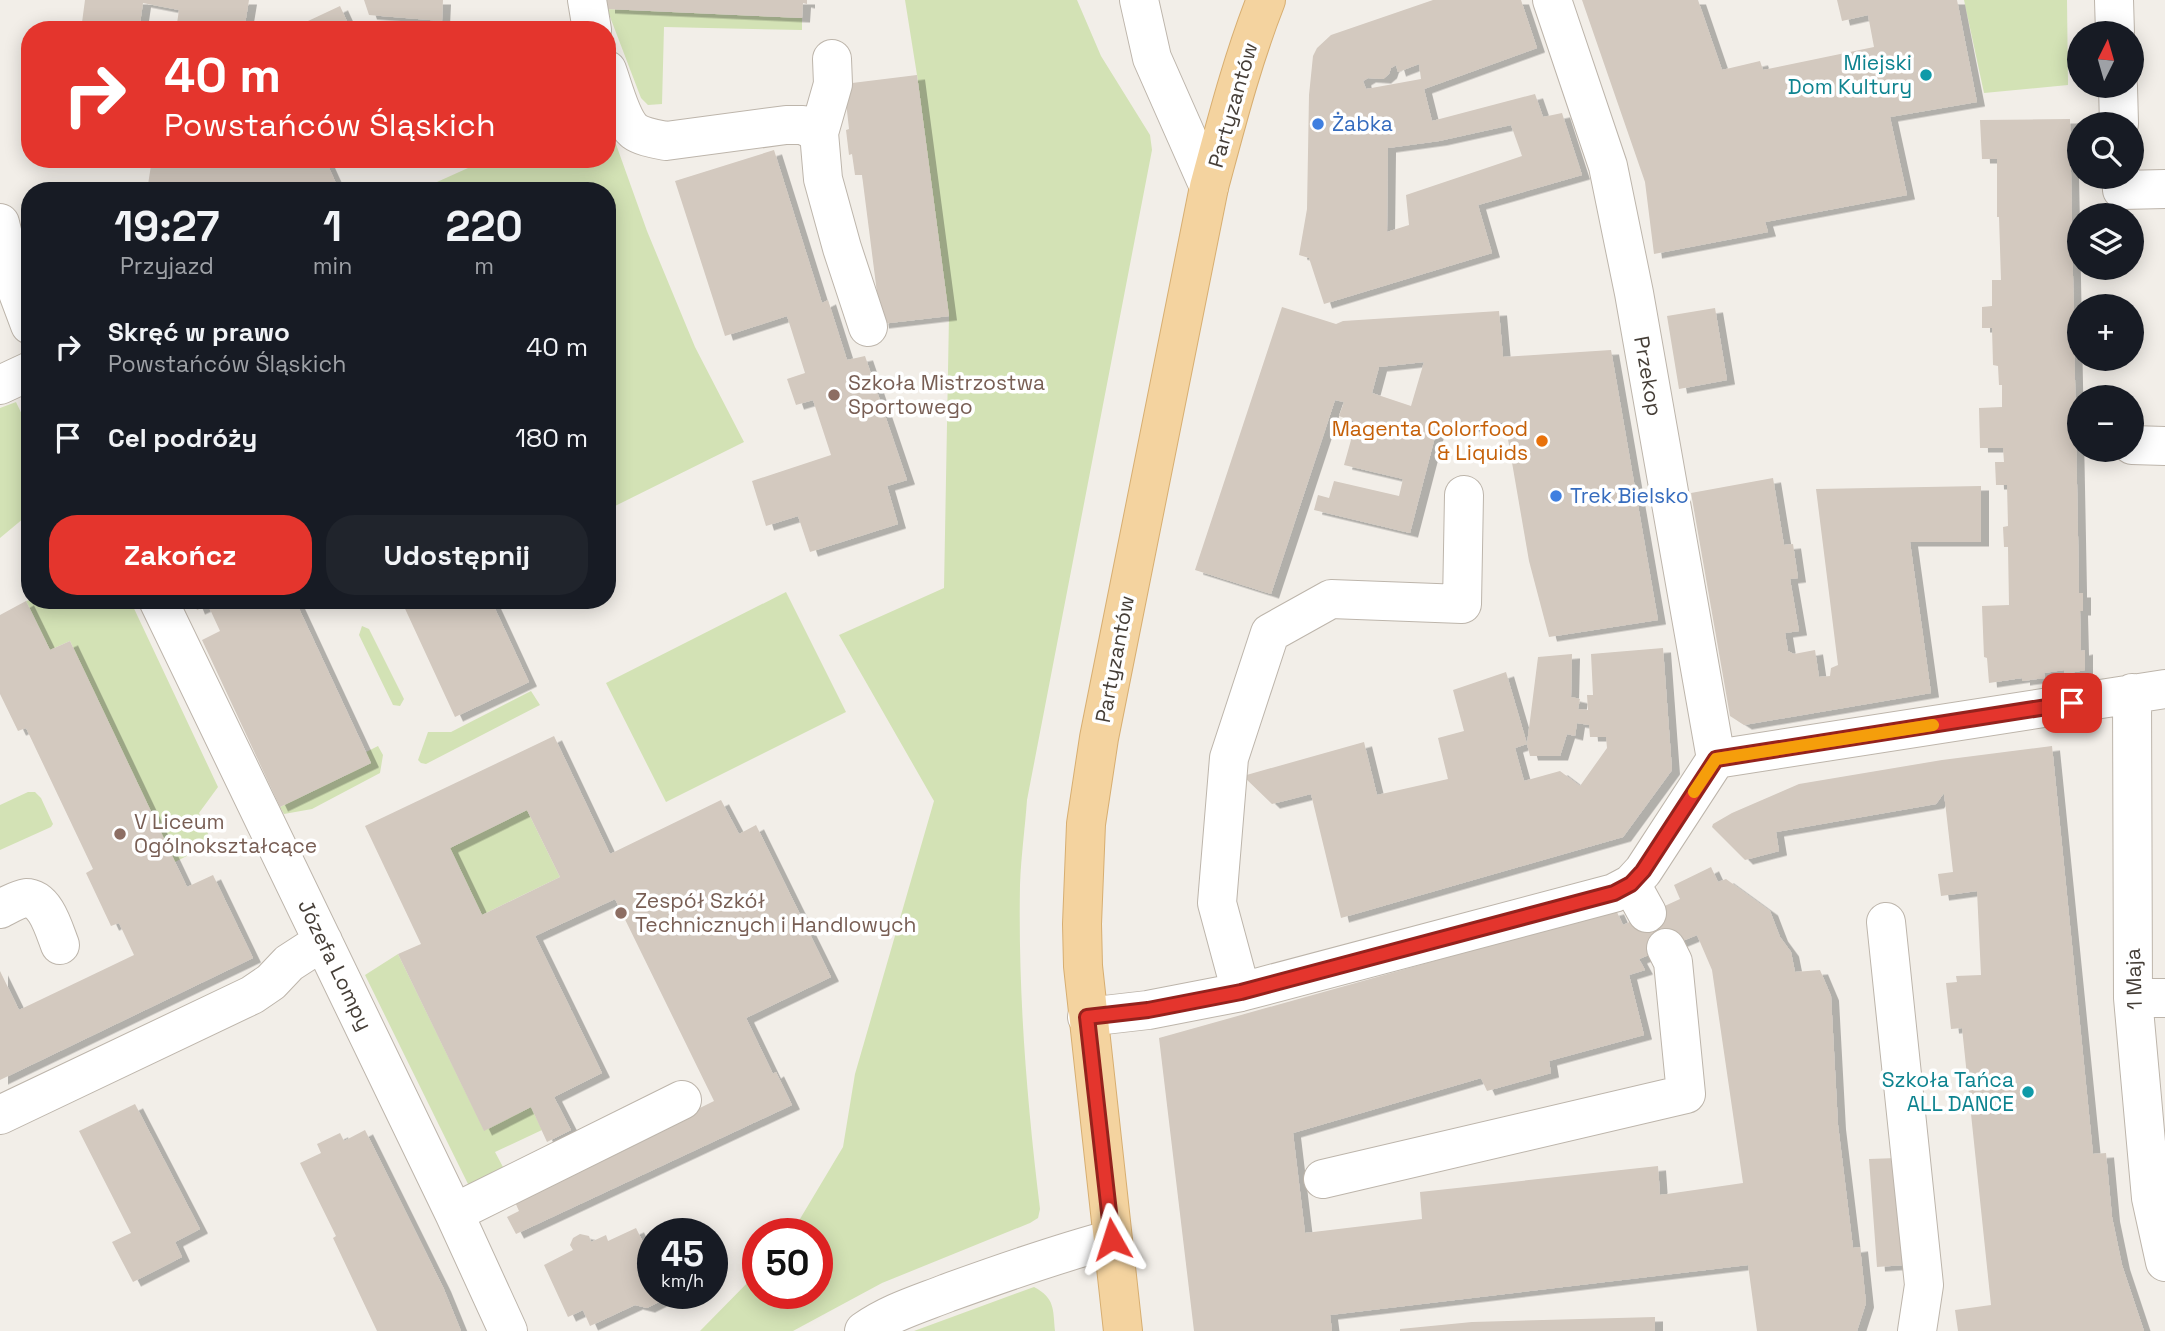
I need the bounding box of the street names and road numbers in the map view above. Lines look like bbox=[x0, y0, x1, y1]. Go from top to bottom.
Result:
street label: Partyzantów bbox=[1202, 39, 1263, 171]
street label: Przekop bbox=[1628, 334, 1669, 418]
street label: Partyzantów bbox=[1089, 593, 1140, 725]
street label: Józefa Lompy bbox=[292, 895, 379, 1035]
street label: 1 Maja bbox=[2119, 948, 2148, 1010]

